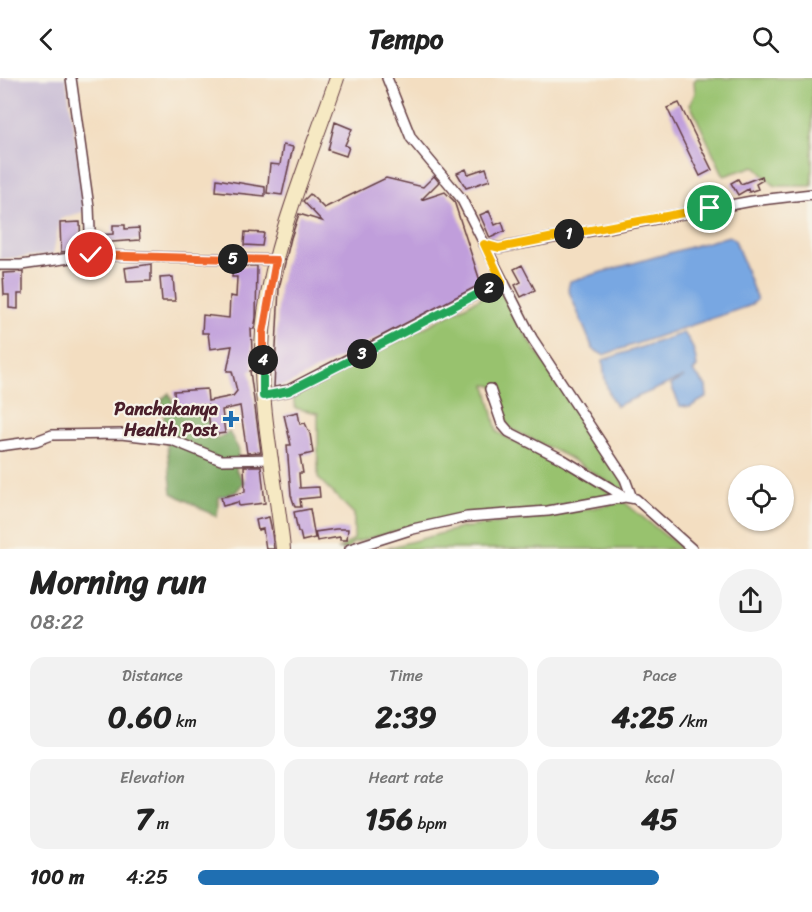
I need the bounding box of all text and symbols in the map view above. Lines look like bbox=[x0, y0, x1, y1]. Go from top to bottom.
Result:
text: Tempo bbox=[368, 15, 444, 63]
icon: back bbox=[30, 23, 63, 56]
icon: search bbox=[749, 23, 782, 56]
pin bbox=[684, 182, 735, 233]
icon: arrive bbox=[693, 191, 726, 224]
pin: 1 bbox=[554, 219, 584, 249]
text: 1 bbox=[566, 219, 572, 248]
pin bbox=[65, 229, 116, 280]
icon: check bbox=[74, 238, 107, 271]
pin: 5 bbox=[218, 244, 248, 274]
text: 5 bbox=[228, 244, 238, 273]
pin: 2 bbox=[474, 273, 504, 303]
text: 2 bbox=[484, 273, 494, 302]
pin: 3 bbox=[347, 339, 377, 369]
text: 3 bbox=[358, 339, 366, 368]
pin: 4 bbox=[248, 345, 278, 375]
text: 4 bbox=[258, 345, 268, 374]
place label: Panchakanya Health Post bbox=[114, 393, 218, 446]
marker: Panchakanya Health Post bbox=[222, 410, 240, 428]
map controls bbox=[728, 465, 794, 531]
button: locate bbox=[728, 465, 794, 531]
text: Morning run bbox=[30, 553, 206, 611]
button: share bbox=[719, 569, 782, 632]
text: 08:22 bbox=[30, 605, 84, 640]
text: Distance bbox=[122, 661, 183, 690]
text: Time bbox=[389, 661, 423, 690]
text: Pace bbox=[643, 661, 677, 690]
text: 0.60 bbox=[108, 690, 172, 744]
text: 2:39 bbox=[375, 690, 437, 744]
text: 4:25 bbox=[611, 690, 675, 744]
text: km bbox=[172, 707, 197, 736]
text: /km bbox=[675, 707, 708, 736]
text: Elevation bbox=[120, 763, 185, 792]
text: Heart rate bbox=[368, 763, 444, 792]
text: kcal bbox=[645, 763, 674, 792]
text: 7 bbox=[136, 792, 153, 846]
text: 156 bbox=[365, 792, 413, 846]
text: 45 bbox=[641, 792, 678, 846]
text: m bbox=[153, 809, 169, 838]
text: bpm bbox=[413, 809, 447, 838]
text: 100 m bbox=[30, 860, 84, 895]
text: 4:25 bbox=[126, 860, 168, 895]

